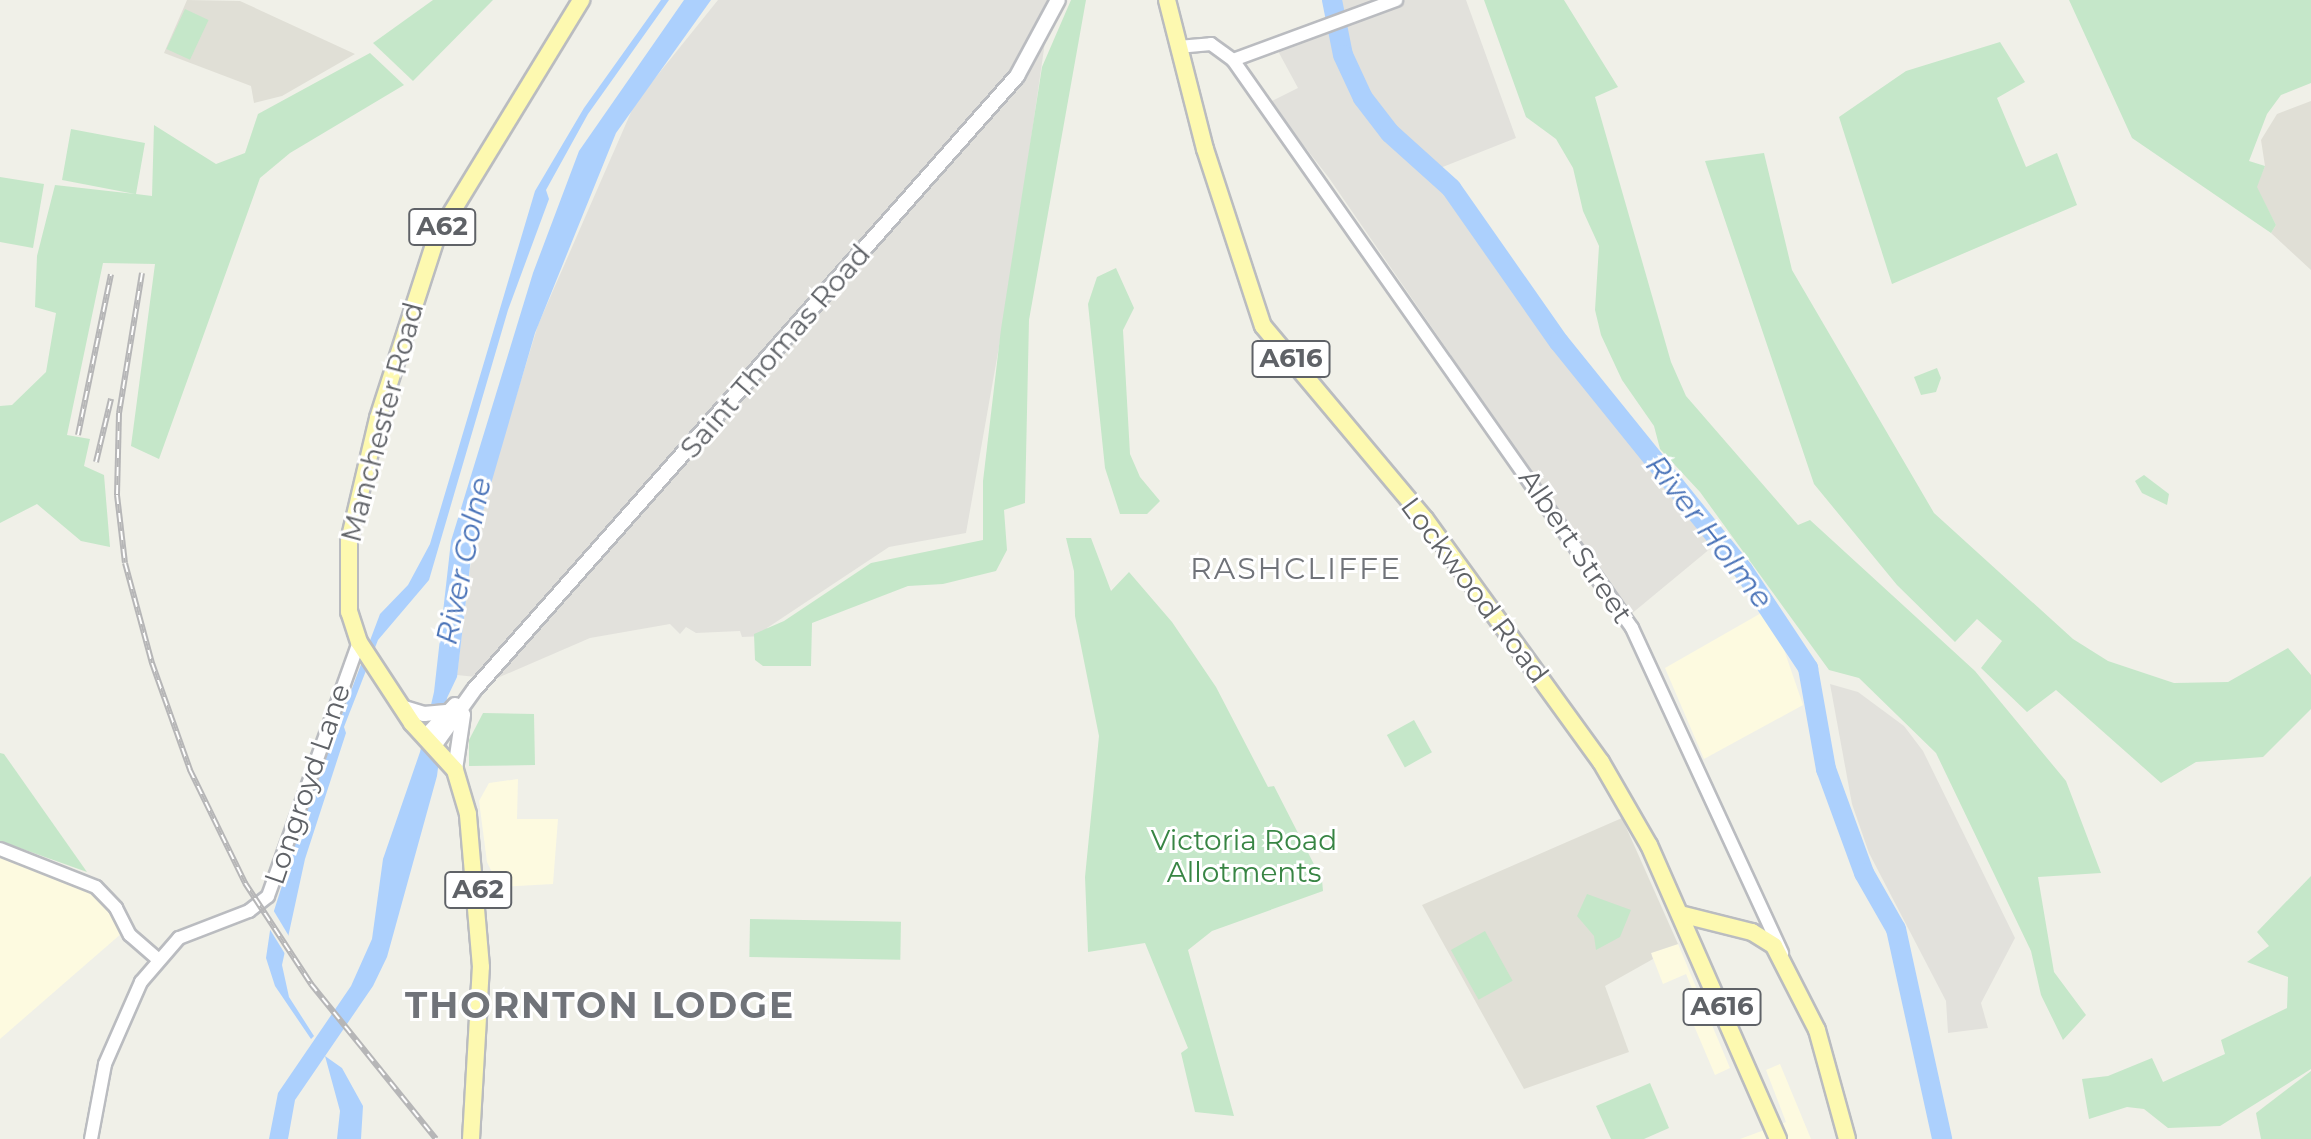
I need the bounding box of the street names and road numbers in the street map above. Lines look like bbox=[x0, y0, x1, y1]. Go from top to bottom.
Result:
road number: A62 bbox=[408, 205, 476, 249]
street label: Saint Thomas Road bbox=[673, 237, 877, 465]
street label: Manchester Road bbox=[334, 298, 430, 546]
road number: A616 bbox=[1251, 337, 1331, 381]
street label: Albert Street bbox=[1512, 463, 1640, 629]
street label: Lockwood Road bbox=[1394, 490, 1556, 690]
street label: Longroyd Lane bbox=[257, 679, 357, 889]
road number: A62 bbox=[444, 868, 512, 912]
road number: A616 bbox=[1682, 985, 1762, 1029]

